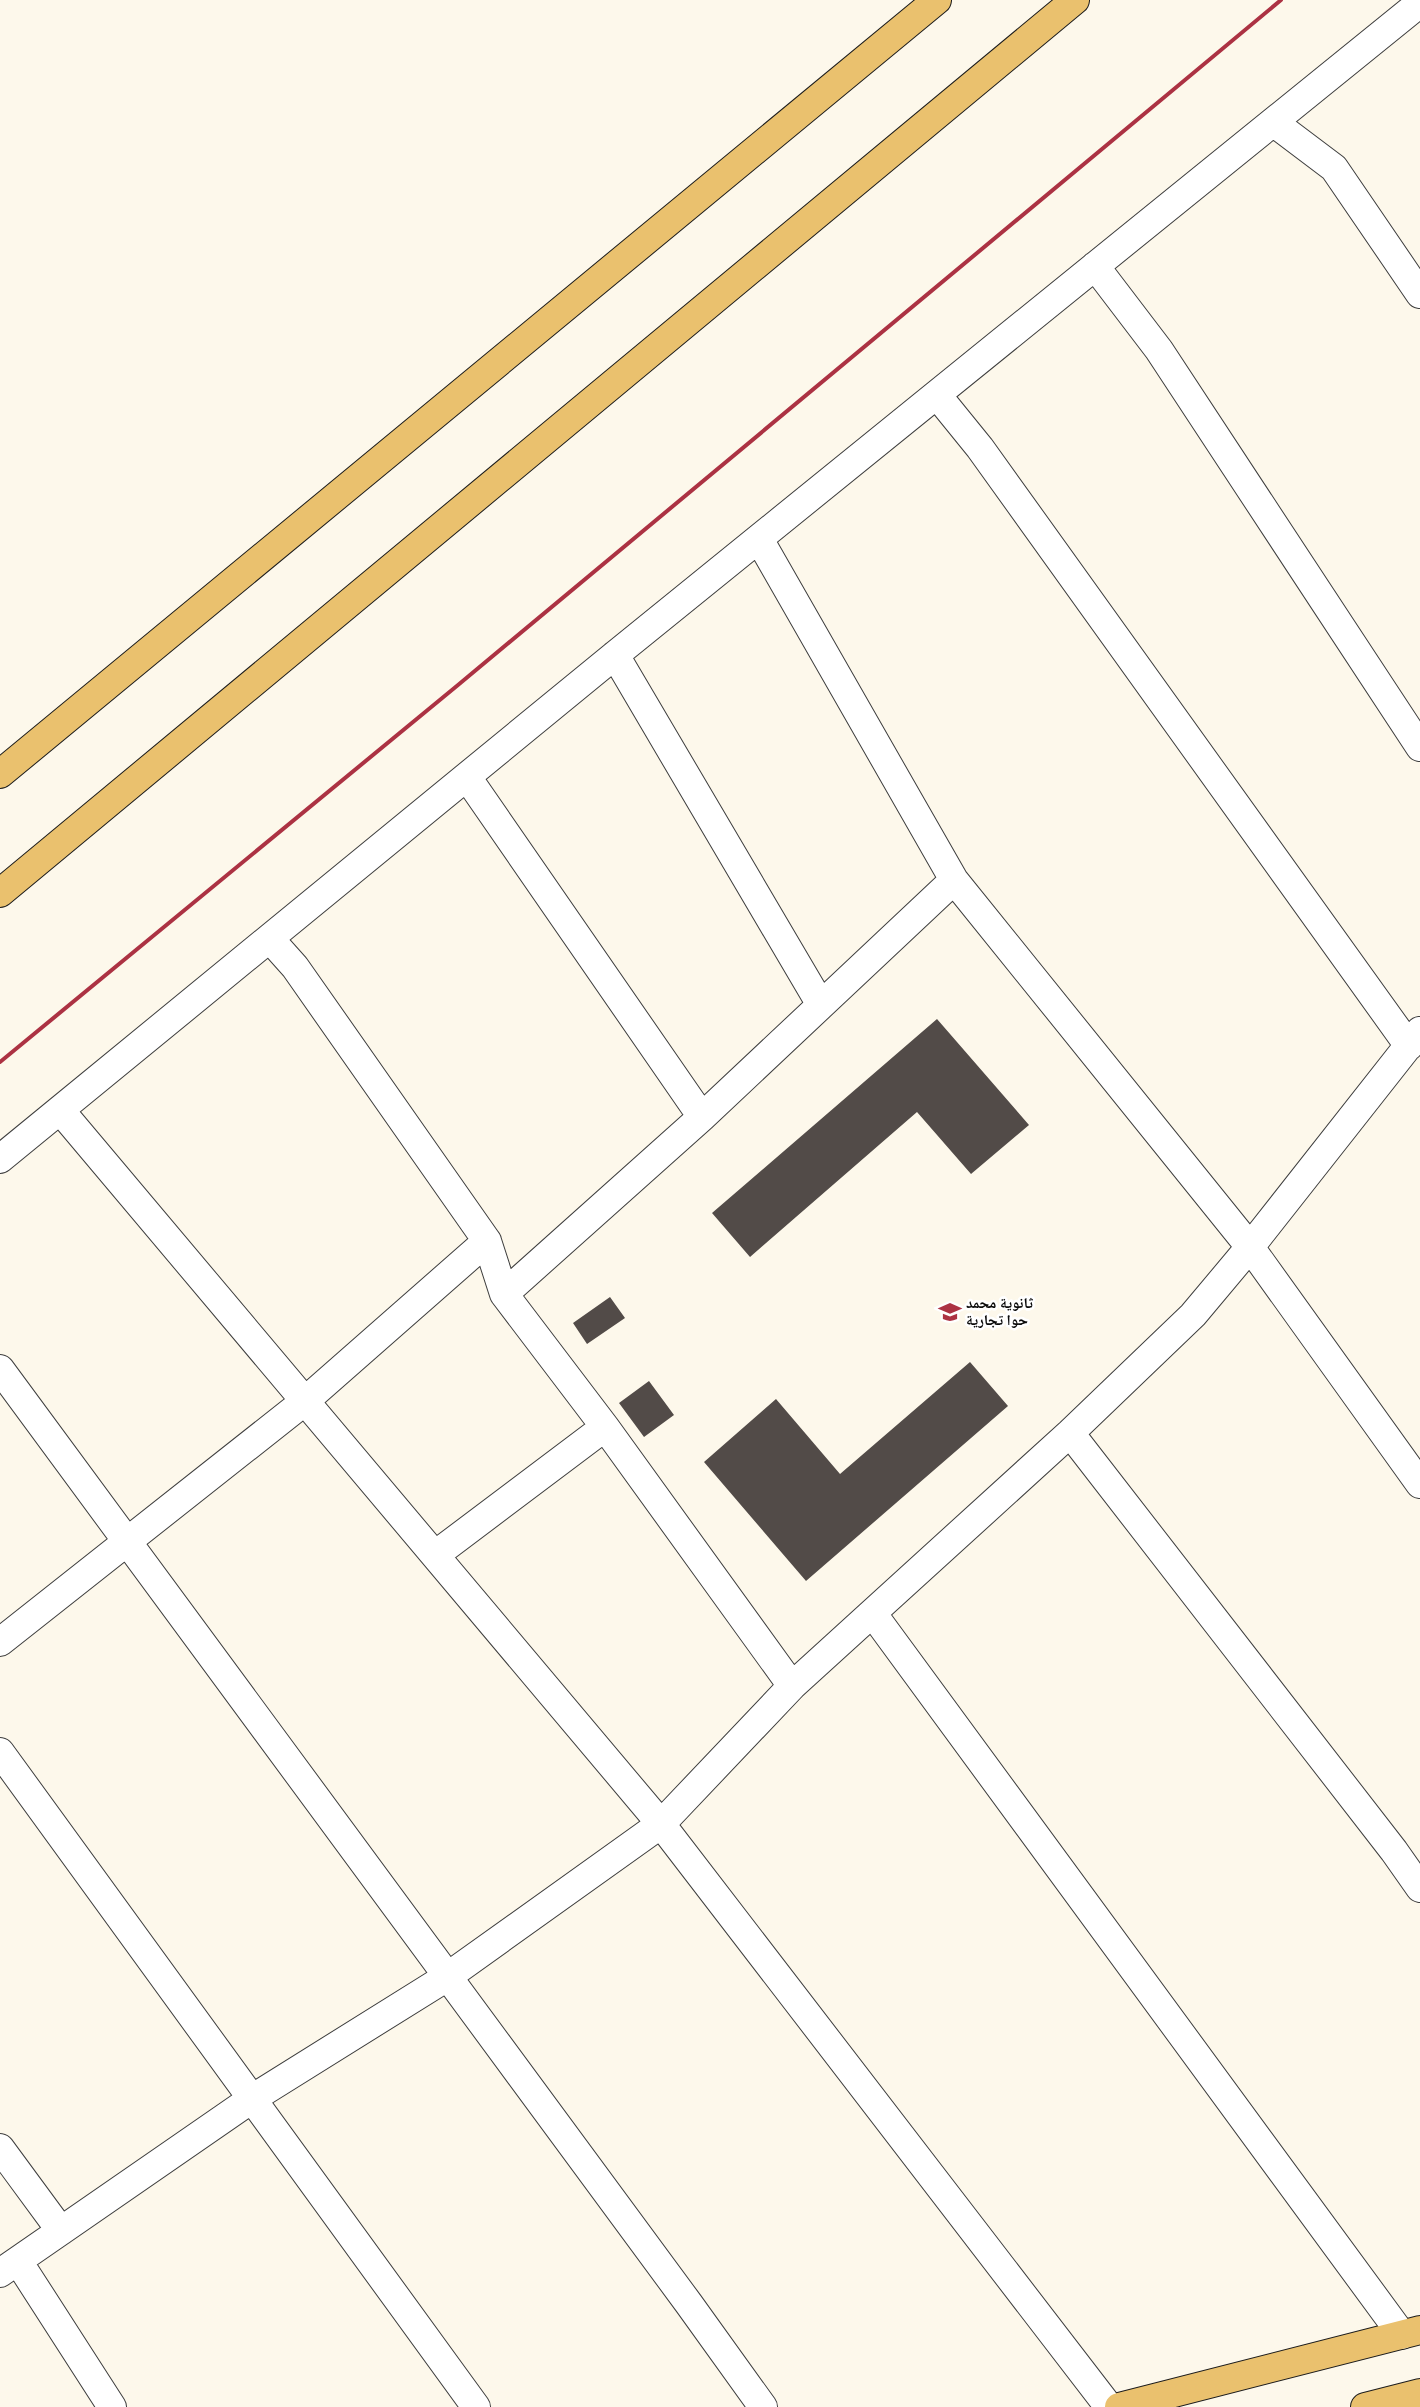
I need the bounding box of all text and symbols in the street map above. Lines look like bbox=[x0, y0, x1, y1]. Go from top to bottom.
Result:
place label: ثانوية محمد حوا تجارية bbox=[966, 1293, 1034, 1329]
school or university icon: ثانوية محمد حوا تجارية bbox=[937, 1299, 963, 1325]

